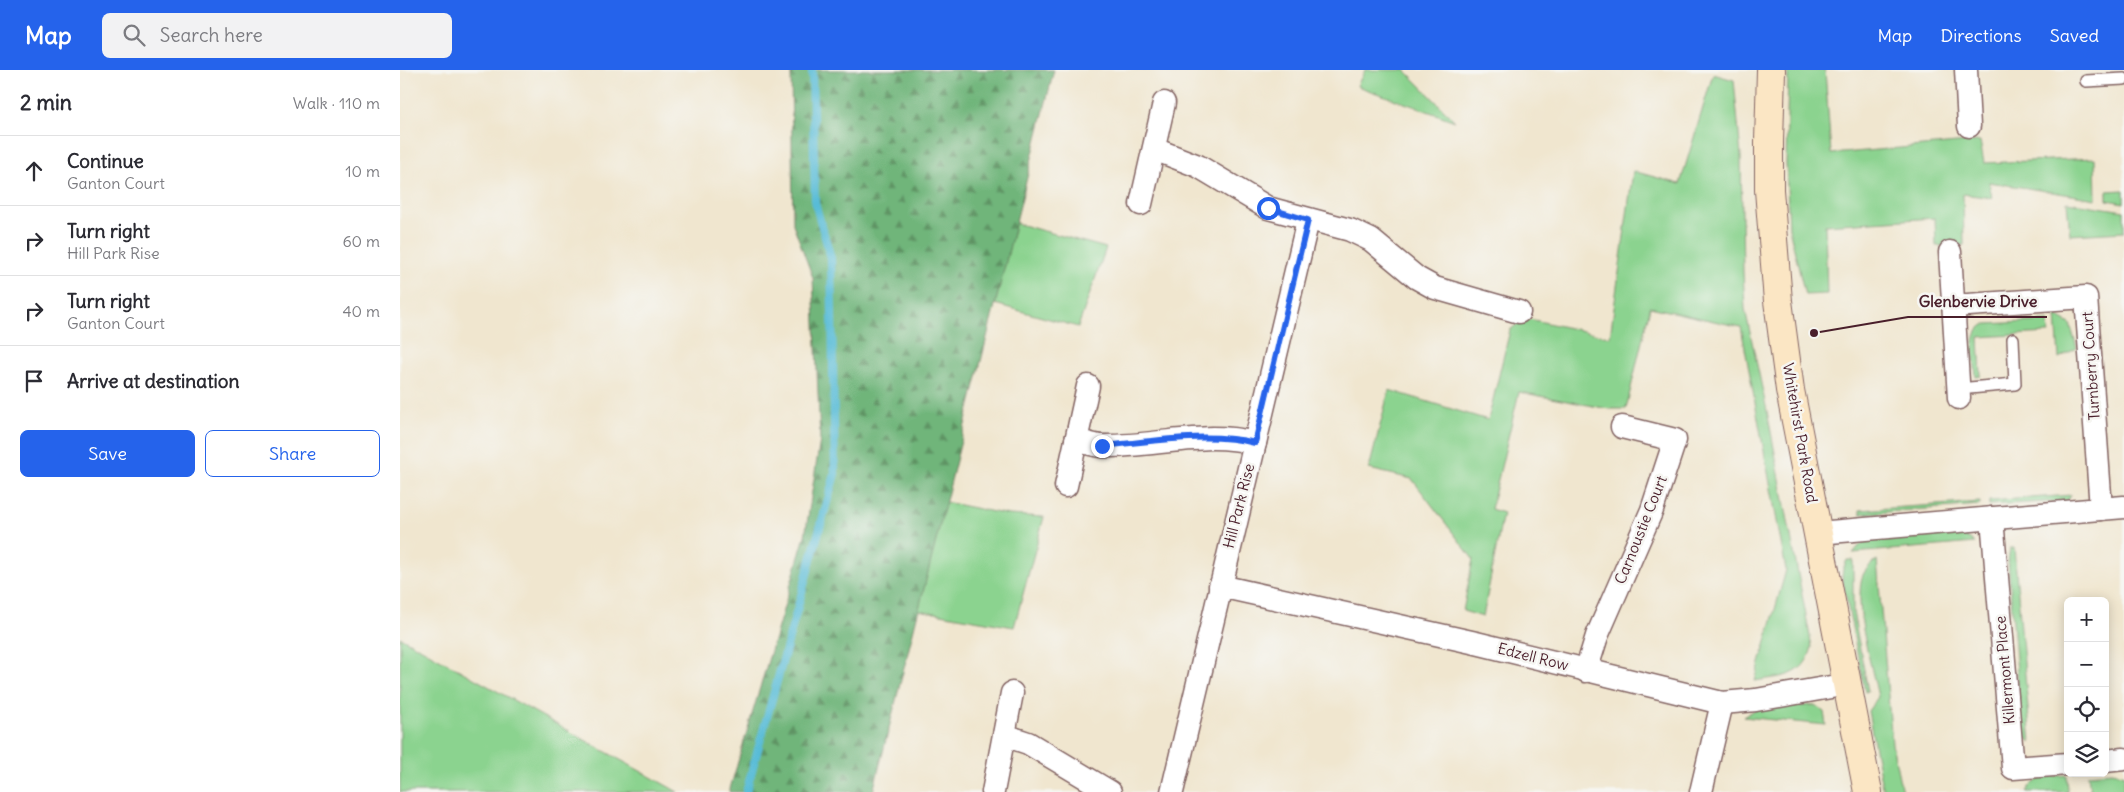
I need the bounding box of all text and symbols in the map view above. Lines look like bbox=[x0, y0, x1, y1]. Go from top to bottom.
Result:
search box bbox=[102, 13, 452, 58]
text: Map bbox=[25, 20, 72, 50]
icon: search bbox=[120, 21, 148, 49]
text: Search here bbox=[160, 23, 263, 47]
text: Map bbox=[1877, 24, 1912, 47]
text: Directions bbox=[1940, 24, 2022, 47]
text: Saved bbox=[2050, 24, 2099, 47]
text: 2 min bbox=[20, 89, 72, 116]
text: Walk · 110 m bbox=[293, 93, 380, 113]
text: Continue bbox=[67, 149, 144, 173]
icon: ahead bbox=[20, 157, 48, 185]
text: 10 m bbox=[345, 161, 380, 181]
text: Ganton Court bbox=[67, 173, 165, 193]
route start bbox=[1257, 197, 1280, 220]
text: Turn right bbox=[67, 219, 150, 243]
icon: right bbox=[20, 227, 48, 255]
text: 60 m bbox=[342, 231, 380, 251]
text: Hill Park Rise bbox=[67, 243, 160, 263]
callout: Glenbervie Drive bbox=[1908, 286, 2047, 317]
text: Turn right bbox=[67, 289, 150, 313]
text: Glenbervie Drive bbox=[1919, 291, 2038, 311]
icon: right bbox=[20, 297, 48, 325]
text: 40 m bbox=[342, 301, 380, 321]
street label: Turnberry Court bbox=[2077, 311, 2104, 421]
text: Ganton Court bbox=[67, 313, 165, 333]
street label: Whitehirst Park Road bbox=[1779, 361, 1822, 505]
icon: arrive bbox=[20, 367, 48, 395]
text: Arrive at destination bbox=[67, 369, 240, 393]
button: Save bbox=[20, 430, 195, 477]
button: Share bbox=[205, 430, 380, 477]
route end bbox=[1091, 435, 1114, 458]
street label: Hill Park Rise bbox=[1219, 461, 1258, 550]
street label: Carnoustie Court bbox=[1610, 473, 1671, 587]
map controls bbox=[2064, 597, 2109, 777]
button: + bbox=[2064, 597, 2109, 642]
street label: Killermont Place bbox=[1990, 615, 2019, 725]
street label: Edzell Row bbox=[1496, 639, 1571, 675]
button: − bbox=[2064, 642, 2109, 687]
button: locate bbox=[2064, 687, 2109, 732]
button: layers bbox=[2064, 732, 2109, 777]

